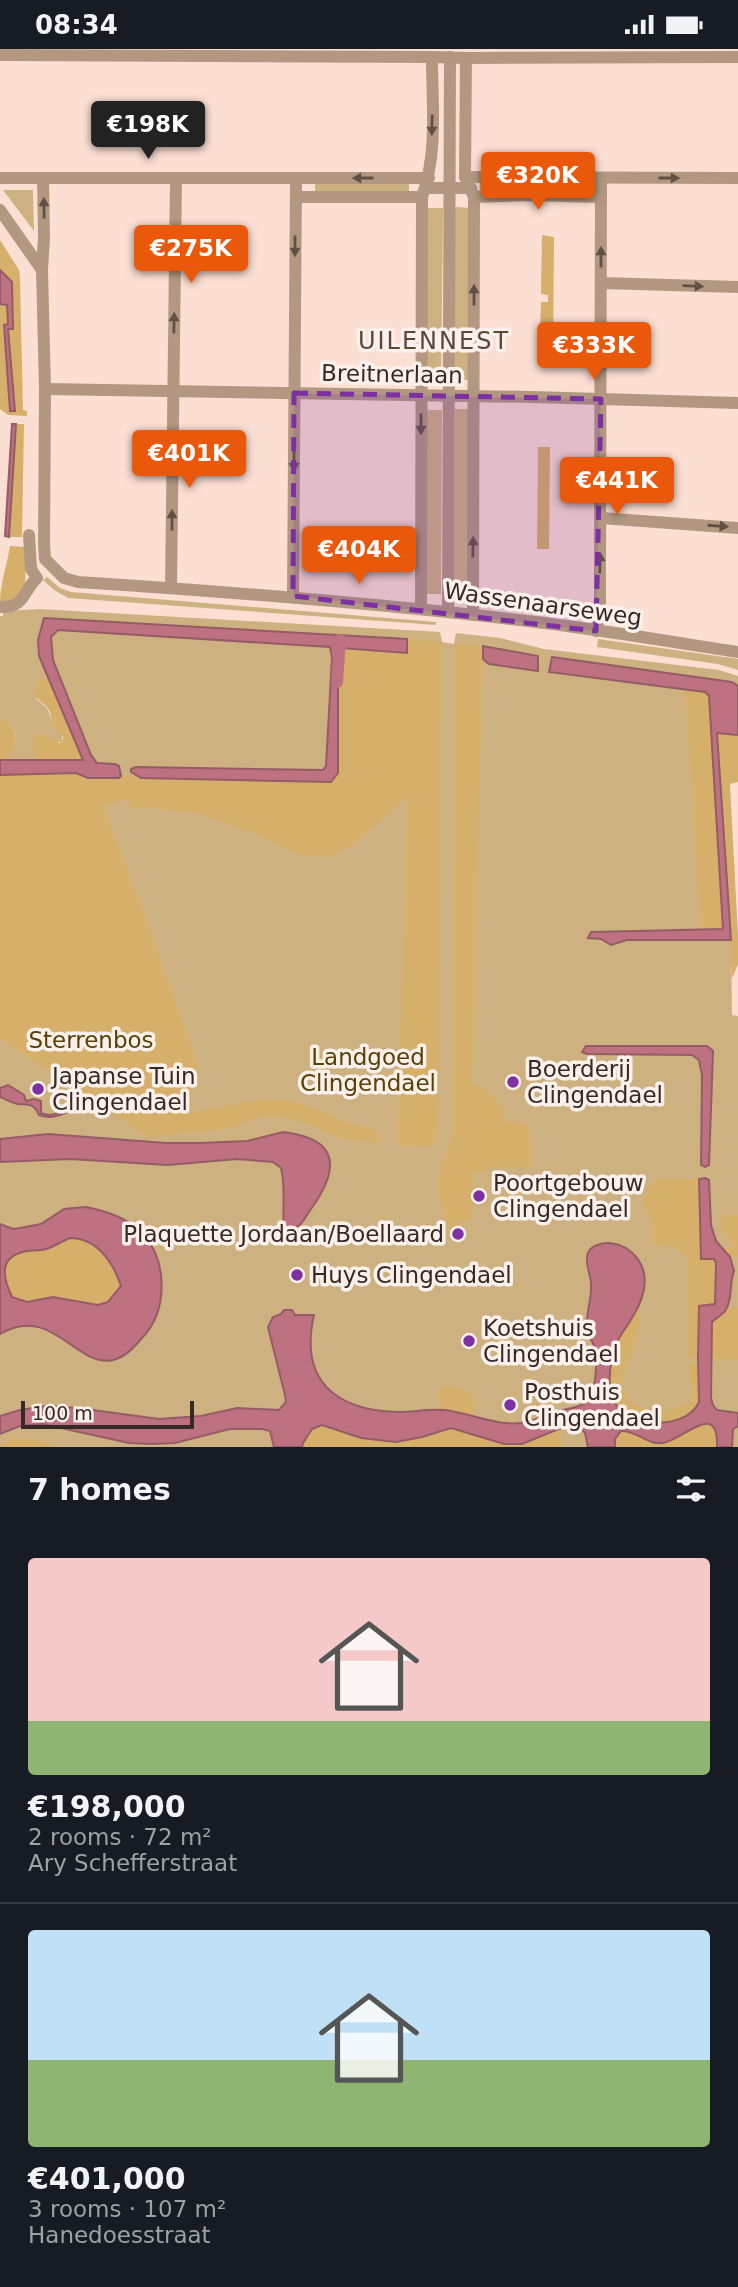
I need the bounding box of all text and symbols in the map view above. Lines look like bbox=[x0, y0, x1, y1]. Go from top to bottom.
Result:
text: 08:34 bbox=[35, 10, 118, 40]
pin: €198K bbox=[99, 101, 197, 161]
text: €198K bbox=[107, 111, 189, 137]
one-way arrow bbox=[426, 114, 438, 136]
pin: €320K bbox=[489, 153, 587, 212]
text: €320K bbox=[497, 162, 579, 188]
one-way arrow bbox=[351, 172, 373, 184]
one-way arrow bbox=[659, 172, 681, 184]
one-way arrow bbox=[38, 196, 49, 218]
pin: €275K bbox=[142, 225, 240, 285]
text: €275K bbox=[150, 235, 232, 261]
one-way arrow bbox=[289, 236, 301, 258]
one-way arrow bbox=[595, 246, 607, 268]
one-way arrow bbox=[683, 280, 705, 292]
one-way arrow bbox=[468, 283, 480, 305]
one-way arrow bbox=[168, 312, 179, 334]
pin: €333K bbox=[545, 323, 643, 382]
district label: UILENNEST bbox=[358, 327, 510, 355]
text: €333K bbox=[553, 332, 635, 358]
street label: Breitnerlaan bbox=[321, 360, 463, 388]
one-way arrow bbox=[415, 414, 427, 436]
pin: €401K bbox=[140, 431, 238, 490]
text: €401K bbox=[148, 440, 230, 466]
one-way arrow bbox=[288, 451, 300, 473]
pin: €441K bbox=[568, 457, 666, 517]
text: €441K bbox=[576, 467, 658, 493]
one-way arrow bbox=[166, 508, 178, 530]
one-way arrow bbox=[707, 521, 729, 532]
pin: €404K bbox=[310, 526, 408, 586]
one-way arrow bbox=[467, 535, 479, 557]
text: €404K bbox=[318, 536, 400, 562]
one-way arrow bbox=[594, 552, 606, 574]
street label: Wassenaarseweg bbox=[442, 577, 644, 631]
park label: Sterrenbos bbox=[28, 1027, 154, 1053]
park label: Landgoed Clingendael bbox=[300, 1044, 436, 1096]
place label: Boerderij Clingendael bbox=[527, 1056, 663, 1108]
place label: Japanse Tuin Clingendael bbox=[50, 1063, 196, 1115]
marker: Boerderij Clingendael bbox=[505, 1074, 521, 1090]
marker: Japanse Tuin Clingendael bbox=[30, 1081, 46, 1097]
place label: Poortgebouw Clingendael bbox=[493, 1170, 643, 1222]
marker: Poortgebouw Clingendael bbox=[471, 1188, 487, 1204]
place label: Plaquette Jordaan/Boellaard bbox=[123, 1221, 444, 1247]
marker: Plaquette Jordaan/Boellaard bbox=[450, 1226, 466, 1242]
place label: Huys Clingendael bbox=[311, 1262, 512, 1288]
marker: Huys Clingendael bbox=[289, 1267, 305, 1283]
place label: Koetshuis Clingendael bbox=[483, 1315, 619, 1367]
marker: Koetshuis Clingendael bbox=[461, 1333, 477, 1349]
place label: Posthuis Clingendael bbox=[524, 1379, 660, 1431]
marker: Posthuis Clingendael bbox=[502, 1397, 518, 1413]
scale bar bbox=[21, 1398, 194, 1430]
text: 100 m bbox=[32, 1402, 93, 1424]
icon: filters bbox=[672, 1470, 710, 1508]
text: 7 homes bbox=[28, 1472, 171, 1507]
icon: home bbox=[306, 1603, 432, 1729]
text: €198,000 bbox=[28, 1789, 186, 1824]
text: 2 rooms · 72 m² bbox=[28, 1824, 212, 1850]
text: Ary Schefferstraat bbox=[28, 1850, 237, 1876]
icon: home bbox=[306, 1975, 432, 2101]
text: €401,000 bbox=[28, 2161, 186, 2196]
text: 3 rooms · 107 m² bbox=[28, 2196, 226, 2222]
text: Hanedoesstraat bbox=[28, 2222, 211, 2248]

